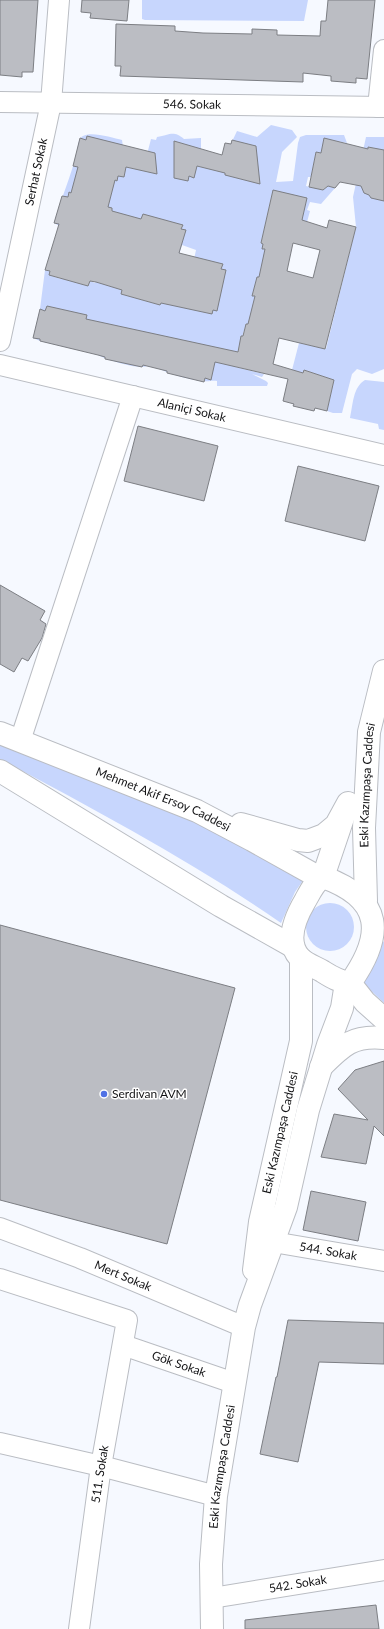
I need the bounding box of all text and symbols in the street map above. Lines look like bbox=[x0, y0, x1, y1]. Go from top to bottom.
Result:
street label: 546. Sokak bbox=[163, 96, 222, 112]
street label: Serhat Sokak bbox=[21, 136, 50, 207]
street label: Alaniçi Sokak bbox=[156, 394, 228, 425]
street label: Eski Kazımpaşa Caddesi bbox=[356, 721, 378, 848]
street label: Mehmet Akif Ersoy Caddesi bbox=[94, 764, 233, 834]
street label: Eski Kazımpaşa Caddesi bbox=[259, 1070, 301, 1195]
place label: Serdivan AVM bbox=[112, 1086, 187, 1101]
marker: Serdivan AVM bbox=[99, 1089, 109, 1099]
street label: 544. Sokak bbox=[298, 1239, 359, 1263]
street label: Mert Sokak bbox=[92, 1257, 155, 1295]
street label: Gök Sokak bbox=[150, 1347, 209, 1380]
street label: Eski Kazımpaşa Caddesi bbox=[206, 1403, 238, 1529]
street label: 511. Sokak bbox=[88, 1443, 112, 1504]
street label: 542. Sokak bbox=[268, 1571, 329, 1596]

